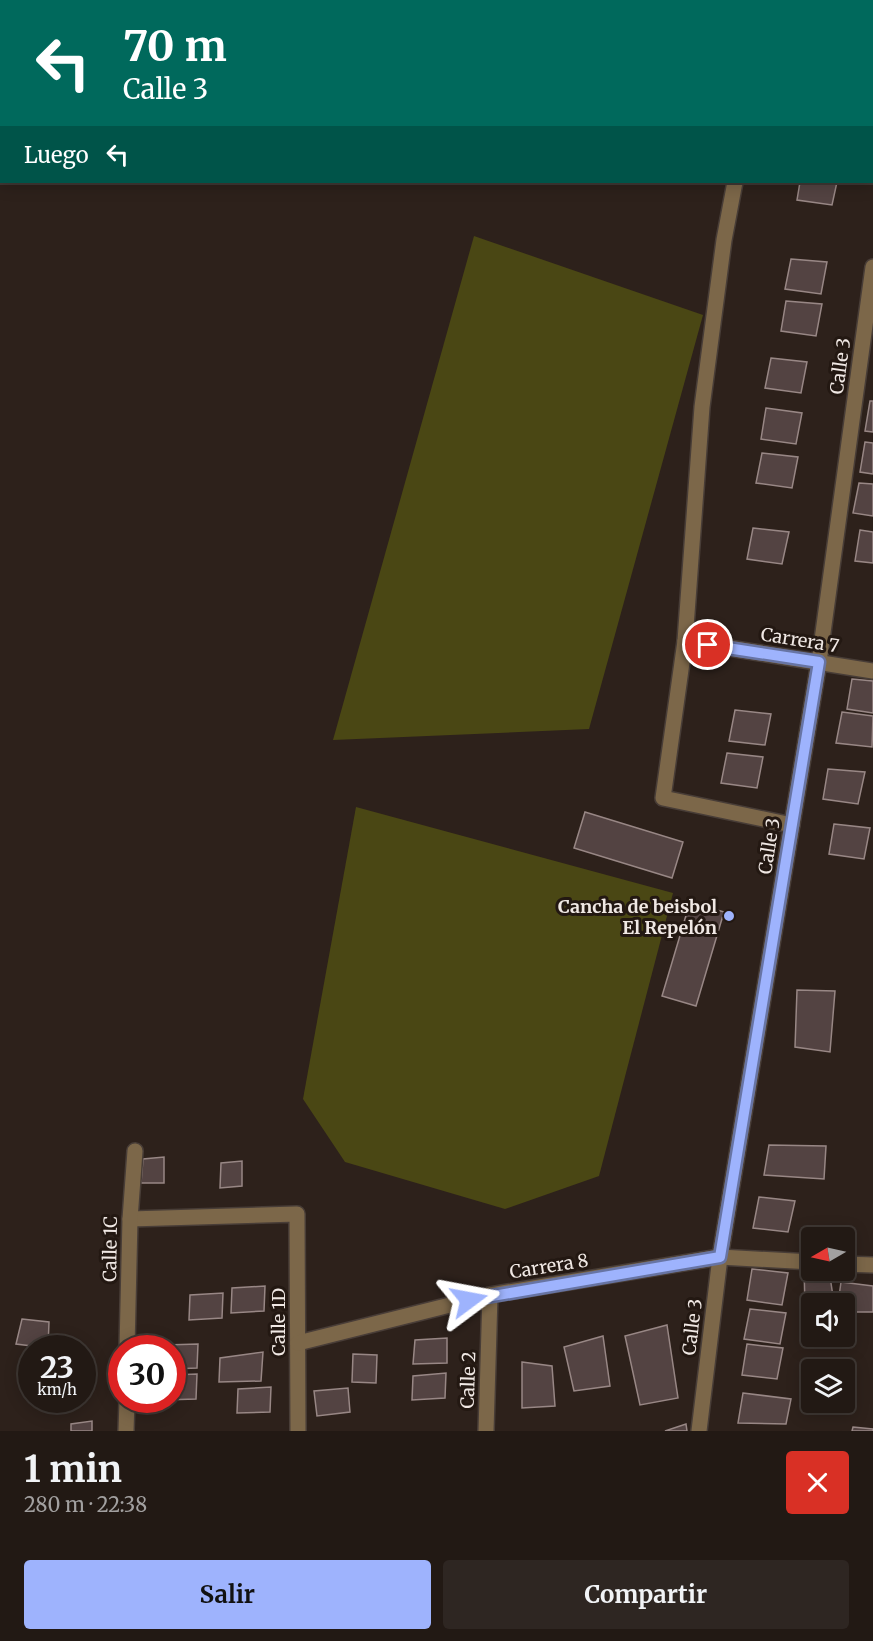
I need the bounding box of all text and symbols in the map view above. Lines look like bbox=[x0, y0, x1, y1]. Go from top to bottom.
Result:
text: 70 m bbox=[123, 20, 227, 72]
icon: left bbox=[24, 24, 102, 102]
text: Calle 3 bbox=[123, 72, 208, 106]
icon: left bbox=[101, 138, 134, 171]
text: Luego bbox=[24, 141, 89, 169]
street label: Calle 3 bbox=[825, 336, 855, 396]
pin bbox=[682, 619, 733, 670]
street label: Carrera 7 bbox=[759, 622, 841, 658]
icon: arrive bbox=[691, 628, 724, 661]
street label: Calle 3 bbox=[753, 816, 785, 876]
place label: Cancha de beisbol El Repelón bbox=[558, 895, 717, 939]
marker: Cancha de beisbol El Repelón bbox=[722, 909, 736, 923]
street label: Calle 1C bbox=[98, 1216, 122, 1282]
north arrow bbox=[801, 1227, 855, 1281]
map controls bbox=[801, 1227, 855, 1413]
street label: Carrera 8 bbox=[508, 1248, 590, 1284]
position arrow bbox=[437, 1268, 501, 1332]
street label: Calle 1D bbox=[267, 1288, 290, 1356]
button: sound bbox=[801, 1293, 855, 1347]
street label: Calle 3 bbox=[677, 1297, 707, 1357]
speed limit sign: 30 bbox=[108, 1335, 186, 1413]
text: 23 bbox=[40, 1348, 74, 1386]
street label: Calle 2 bbox=[456, 1351, 480, 1409]
button: layers bbox=[801, 1359, 855, 1413]
text: km/h bbox=[37, 1380, 77, 1399]
text: 1 min bbox=[24, 1447, 122, 1492]
button: close bbox=[786, 1451, 849, 1514]
text: 280 m · 22:38 bbox=[24, 1492, 147, 1517]
button: Salir bbox=[24, 1560, 431, 1629]
button: Compartir bbox=[443, 1560, 849, 1629]

